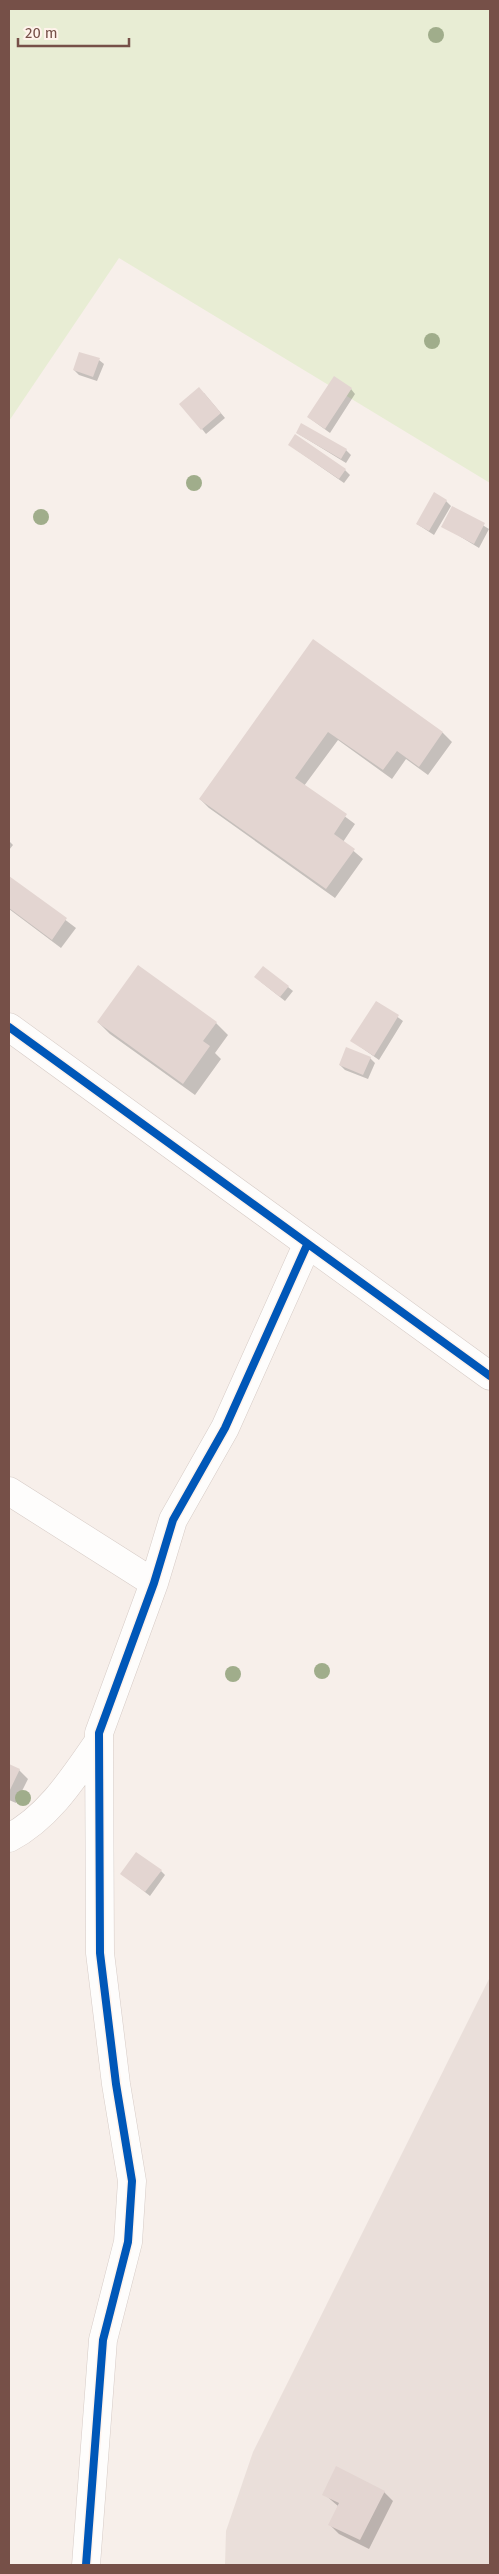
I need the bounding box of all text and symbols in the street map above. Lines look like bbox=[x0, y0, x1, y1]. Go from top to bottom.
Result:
scale bar bbox=[18, 15, 129, 47]
text: 20 m bbox=[25, 24, 58, 42]

